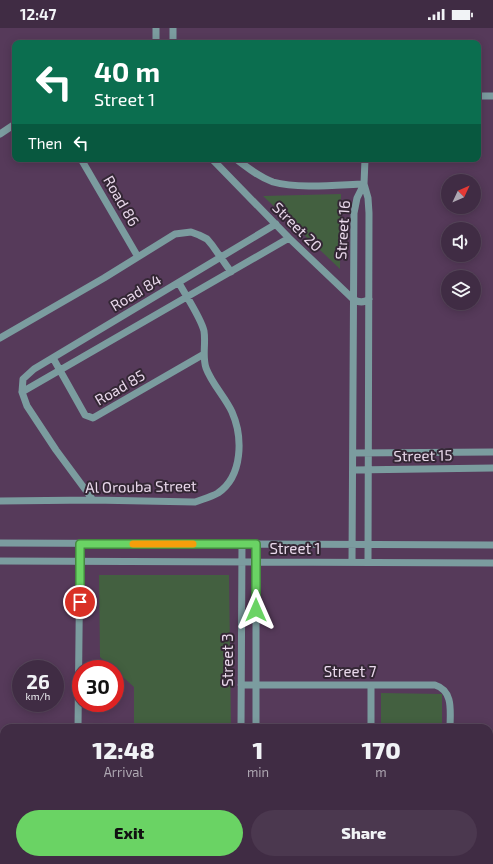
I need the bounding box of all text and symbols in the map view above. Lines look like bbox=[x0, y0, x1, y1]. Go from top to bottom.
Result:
text: 12:47 bbox=[20, 5, 57, 23]
text: 40 m bbox=[94, 54, 160, 88]
icon: left bbox=[28, 56, 80, 108]
text: Street 1 bbox=[94, 88, 155, 110]
icon: left bbox=[70, 132, 92, 154]
text: Then bbox=[28, 134, 62, 152]
street label: Road 86 bbox=[100, 172, 144, 229]
north arrow bbox=[441, 174, 481, 214]
map controls bbox=[441, 174, 481, 310]
street label: Street 20 bbox=[269, 198, 326, 255]
street label: Street 16 bbox=[331, 200, 353, 260]
button: sound bbox=[441, 222, 481, 262]
street label: Road 84 bbox=[107, 270, 164, 314]
button: layers bbox=[441, 270, 481, 310]
street label: Road 85 bbox=[91, 366, 148, 409]
street label: Street 15 bbox=[393, 445, 453, 465]
street label: Al Orouba Street bbox=[85, 476, 197, 496]
street label: Street 1 bbox=[269, 539, 321, 557]
pin bbox=[63, 585, 97, 619]
position arrow bbox=[235, 589, 277, 631]
icon: arrive bbox=[69, 591, 91, 613]
street label: Street 3 bbox=[218, 633, 236, 687]
speed limit sign: 30 bbox=[72, 660, 124, 712]
street label: Street 7 bbox=[324, 662, 377, 680]
text: 26 bbox=[26, 669, 50, 693]
text: km/h bbox=[26, 690, 50, 702]
text: 12:48 bbox=[92, 735, 155, 764]
text: 1 bbox=[253, 735, 263, 764]
text: 170 bbox=[361, 735, 401, 764]
text: Arrival bbox=[104, 764, 143, 780]
text: min bbox=[247, 764, 269, 780]
text: m bbox=[375, 764, 387, 780]
button: Exit bbox=[16, 810, 243, 856]
button: Share bbox=[251, 810, 477, 856]

